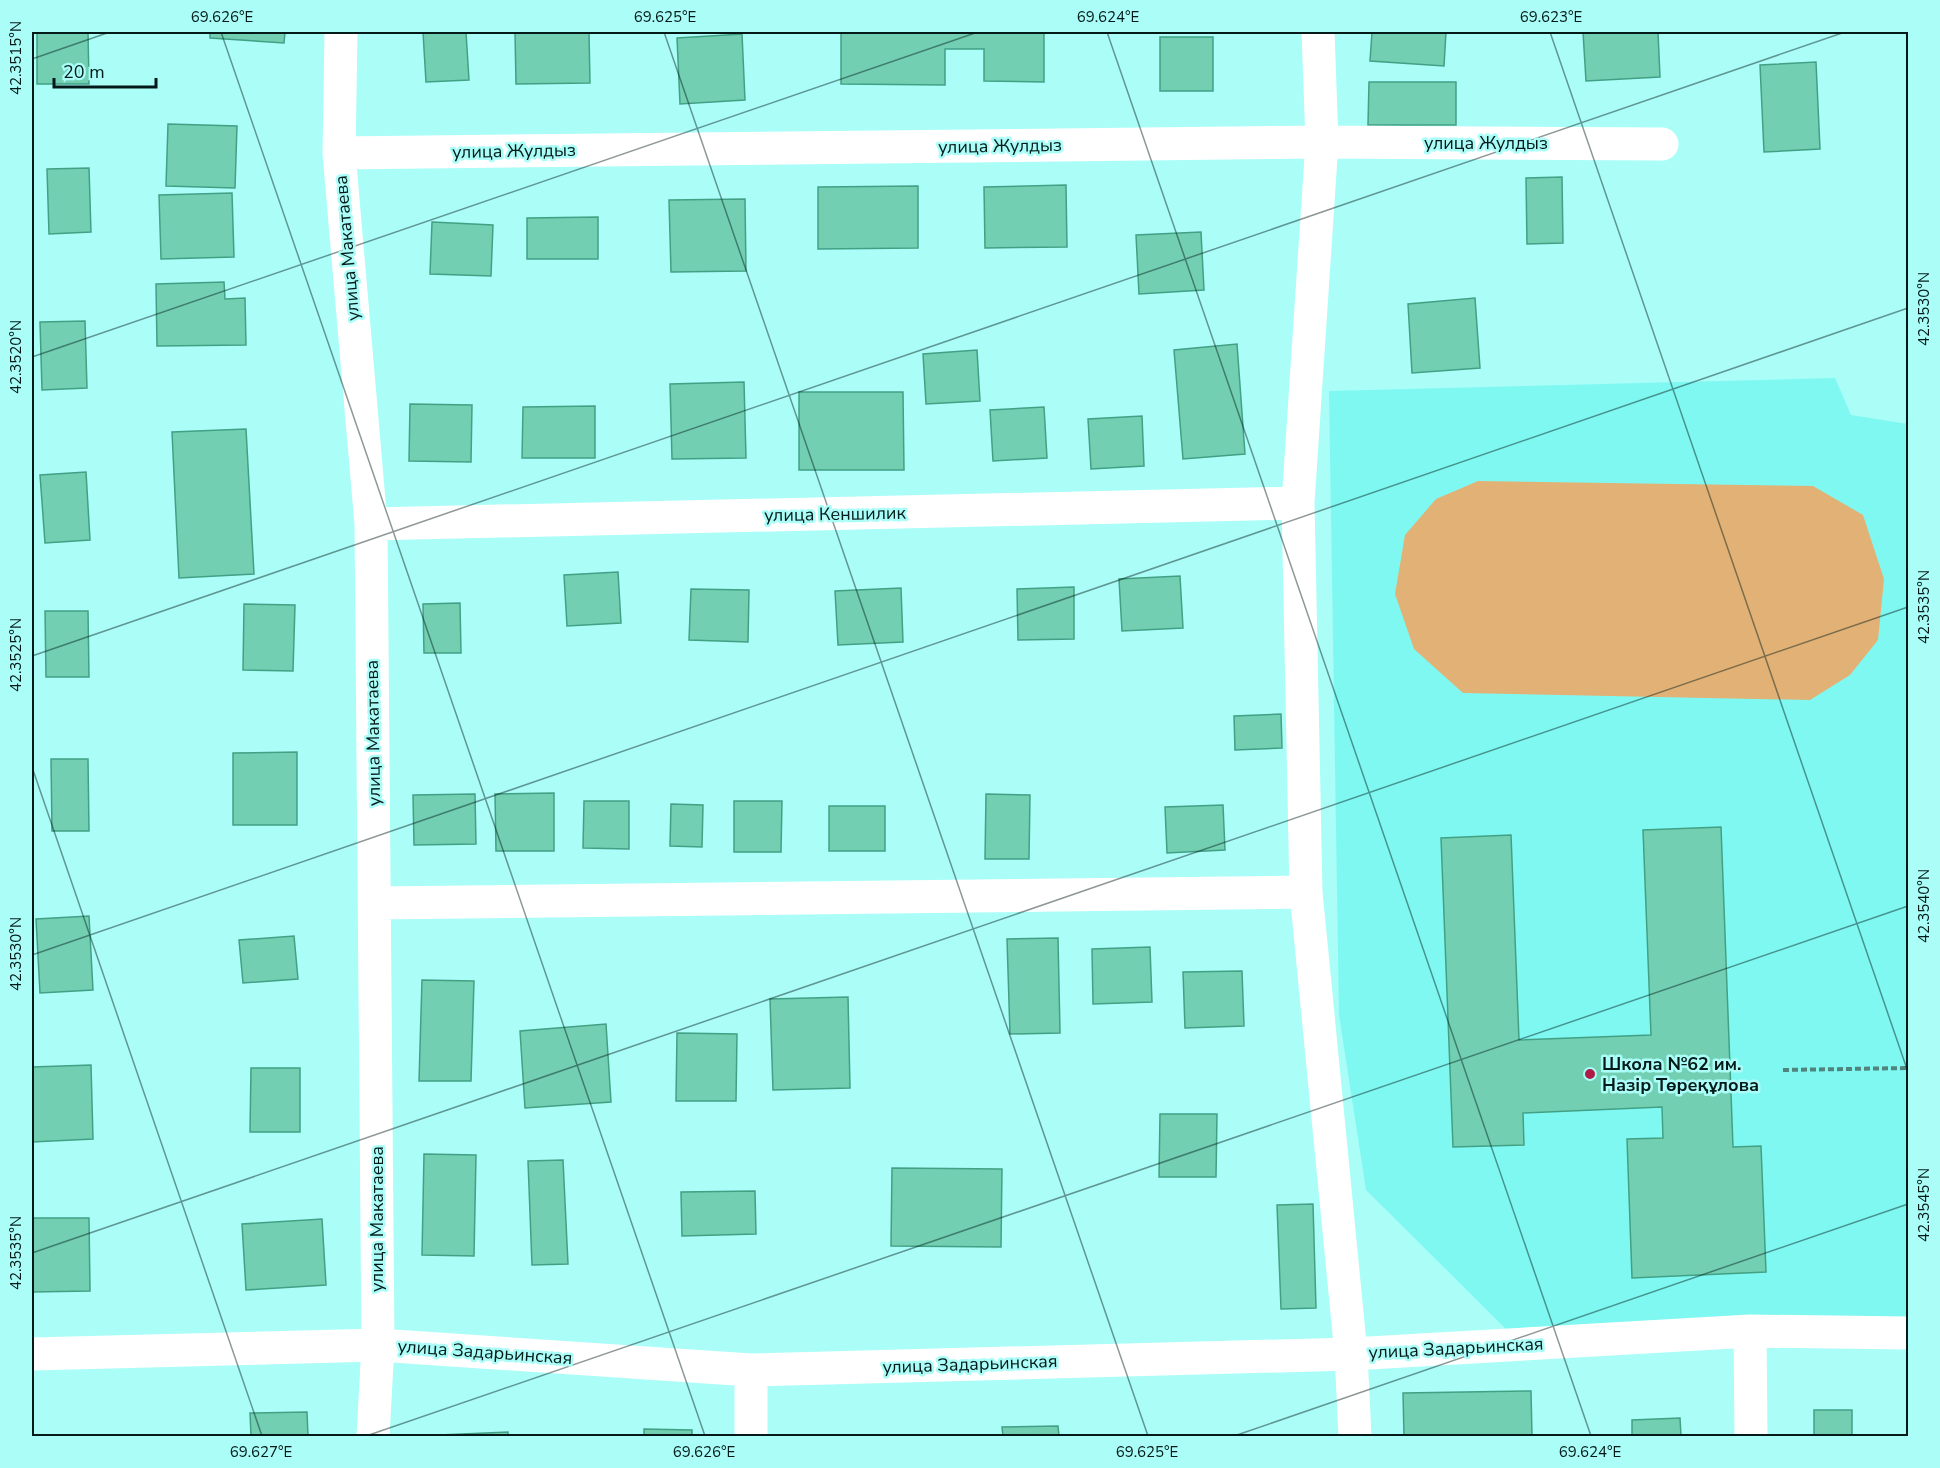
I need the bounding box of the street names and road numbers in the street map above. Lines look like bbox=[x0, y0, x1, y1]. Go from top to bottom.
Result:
street label: улица Жулдыз bbox=[1424, 131, 1548, 155]
street label: улица Жулдыз bbox=[938, 133, 1062, 159]
street label: улица Жулдыз bbox=[452, 138, 576, 164]
street label: улица Макатаева bbox=[329, 174, 365, 322]
street label: улица Кеншилик bbox=[764, 501, 907, 527]
street label: улица Макатаева bbox=[360, 660, 386, 806]
street label: улица Макатаева bbox=[365, 1146, 389, 1292]
street label: улица Задарьинская bbox=[1368, 1331, 1544, 1365]
street label: улица Задарьинская bbox=[397, 1334, 573, 1370]
street label: улица Задарьинская bbox=[882, 1349, 1058, 1379]

